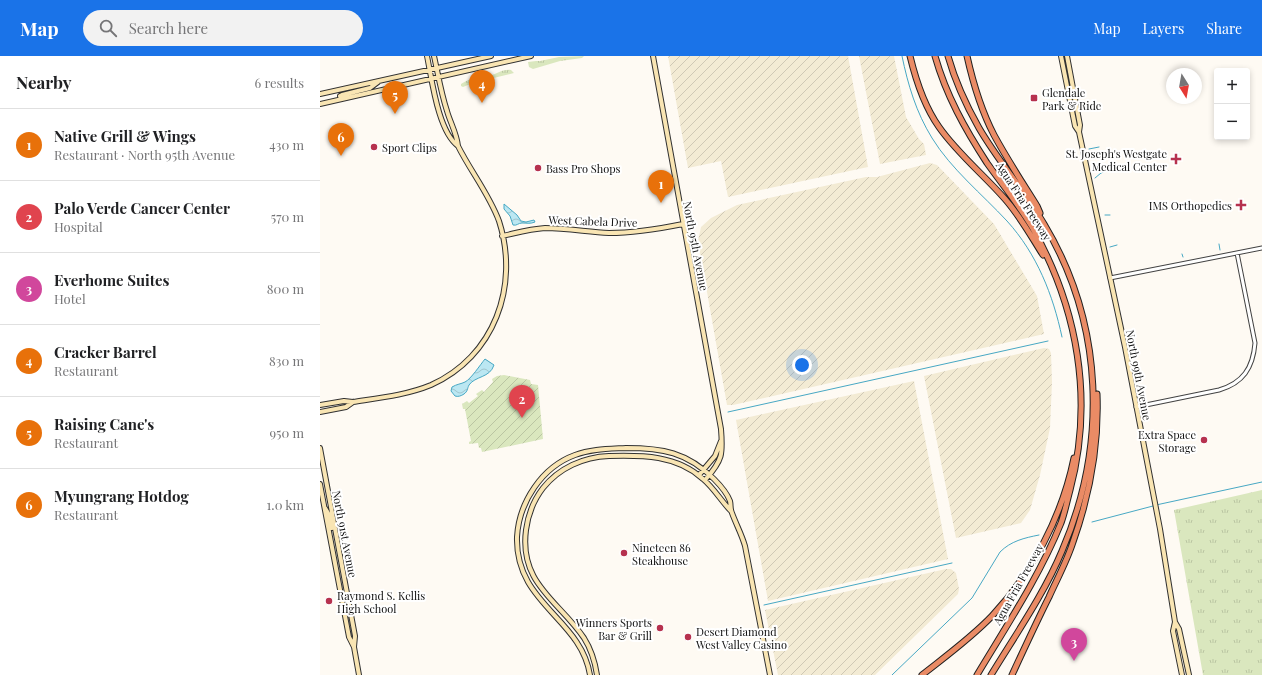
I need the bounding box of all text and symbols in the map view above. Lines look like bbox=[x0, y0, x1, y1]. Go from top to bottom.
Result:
search box bbox=[83, 10, 363, 46]
text: Map bbox=[20, 15, 59, 41]
icon: search bbox=[97, 17, 119, 39]
text: Search here bbox=[129, 18, 208, 38]
text: Map bbox=[1093, 19, 1121, 38]
text: Layers bbox=[1143, 19, 1184, 38]
text: Share bbox=[1206, 19, 1242, 38]
north arrow bbox=[1166, 68, 1202, 104]
map controls bbox=[1214, 68, 1250, 140]
button: + bbox=[1214, 68, 1250, 104]
pin: 4 bbox=[469, 70, 495, 103]
text: Nearby bbox=[16, 71, 71, 93]
text: 6 results bbox=[254, 74, 304, 91]
pin: 5 bbox=[382, 81, 408, 114]
place label: Glendale Park & Ride bbox=[1042, 85, 1102, 113]
marker: Glendale Park & Ride bbox=[1029, 93, 1039, 103]
button: − bbox=[1214, 104, 1250, 140]
pin: 6 bbox=[328, 123, 354, 156]
text: Native Grill & Wings bbox=[54, 126, 196, 146]
text: 1 bbox=[27, 136, 31, 153]
text: 430 m bbox=[269, 136, 304, 153]
place label: Sport Clips bbox=[382, 140, 437, 155]
marker: Sport Clips bbox=[369, 142, 379, 152]
text: Restaurant · North 95th Avenue bbox=[54, 146, 235, 163]
place label: St. Joseph's Westgate Medical Center bbox=[1066, 146, 1167, 174]
marker: St. Joseph's Westgate Medical Center bbox=[1170, 153, 1182, 165]
street label: Agua Fria Freeway bbox=[992, 158, 1055, 244]
place label: Bass Pro Shops bbox=[546, 161, 621, 176]
marker: Bass Pro Shops bbox=[533, 163, 543, 173]
pin: 1 bbox=[648, 170, 674, 203]
text: Palo Verde Cancer Center bbox=[54, 198, 230, 218]
place label: IMS Orthopedics bbox=[1149, 198, 1232, 213]
marker: IMS Orthopedics bbox=[1235, 199, 1247, 211]
street label: North 95th Avenue bbox=[680, 200, 712, 292]
text: 2 bbox=[26, 208, 32, 225]
text: 570 m bbox=[271, 208, 304, 225]
street label: West Cabela Drive bbox=[547, 212, 638, 230]
text: Hospital bbox=[54, 218, 103, 235]
text: Everhome Suites bbox=[54, 270, 169, 290]
text: 3 bbox=[26, 280, 32, 297]
text: 800 m bbox=[267, 280, 304, 297]
text: Hotel bbox=[54, 290, 86, 307]
street label: North 99th Avenue bbox=[1123, 328, 1155, 422]
text: Cracker Barrel bbox=[54, 342, 157, 362]
text: 4 bbox=[26, 352, 32, 369]
text: 830 m bbox=[269, 352, 304, 369]
your location bbox=[792, 355, 812, 375]
text: Restaurant bbox=[54, 362, 118, 379]
pin: 2 bbox=[509, 385, 535, 418]
text: Raising Cane's bbox=[54, 414, 154, 434]
text: 5 bbox=[26, 424, 32, 441]
text: 950 m bbox=[269, 424, 304, 441]
place label: Extra Space Storage bbox=[1138, 427, 1196, 455]
text: Restaurant bbox=[54, 434, 118, 451]
marker: Extra Space Storage bbox=[1199, 435, 1209, 445]
text: Myungrang Hotdog bbox=[54, 486, 189, 506]
street label: North 91st Avenue bbox=[329, 489, 361, 579]
text: 6 bbox=[25, 496, 33, 513]
text: 1.0 km bbox=[267, 496, 304, 513]
text: Restaurant bbox=[54, 506, 118, 523]
place label: Nineteen 86 Steakhouse bbox=[632, 540, 691, 568]
street label: Agua Fria Freeway bbox=[989, 540, 1047, 628]
marker: Nineteen 86 Steakhouse bbox=[619, 548, 629, 558]
place label: Raymond S. Kellis High School bbox=[337, 588, 425, 616]
marker: Raymond S. Kellis High School bbox=[324, 596, 334, 606]
place label: Winners Sports Bar & Grill bbox=[575, 615, 652, 643]
marker: Winners Sports Bar & Grill bbox=[655, 623, 665, 633]
place label: Desert Diamond West Valley Casino bbox=[695, 624, 787, 652]
pin: 3 bbox=[1061, 628, 1087, 661]
marker: Desert Diamond West Valley Casino bbox=[683, 632, 693, 642]

